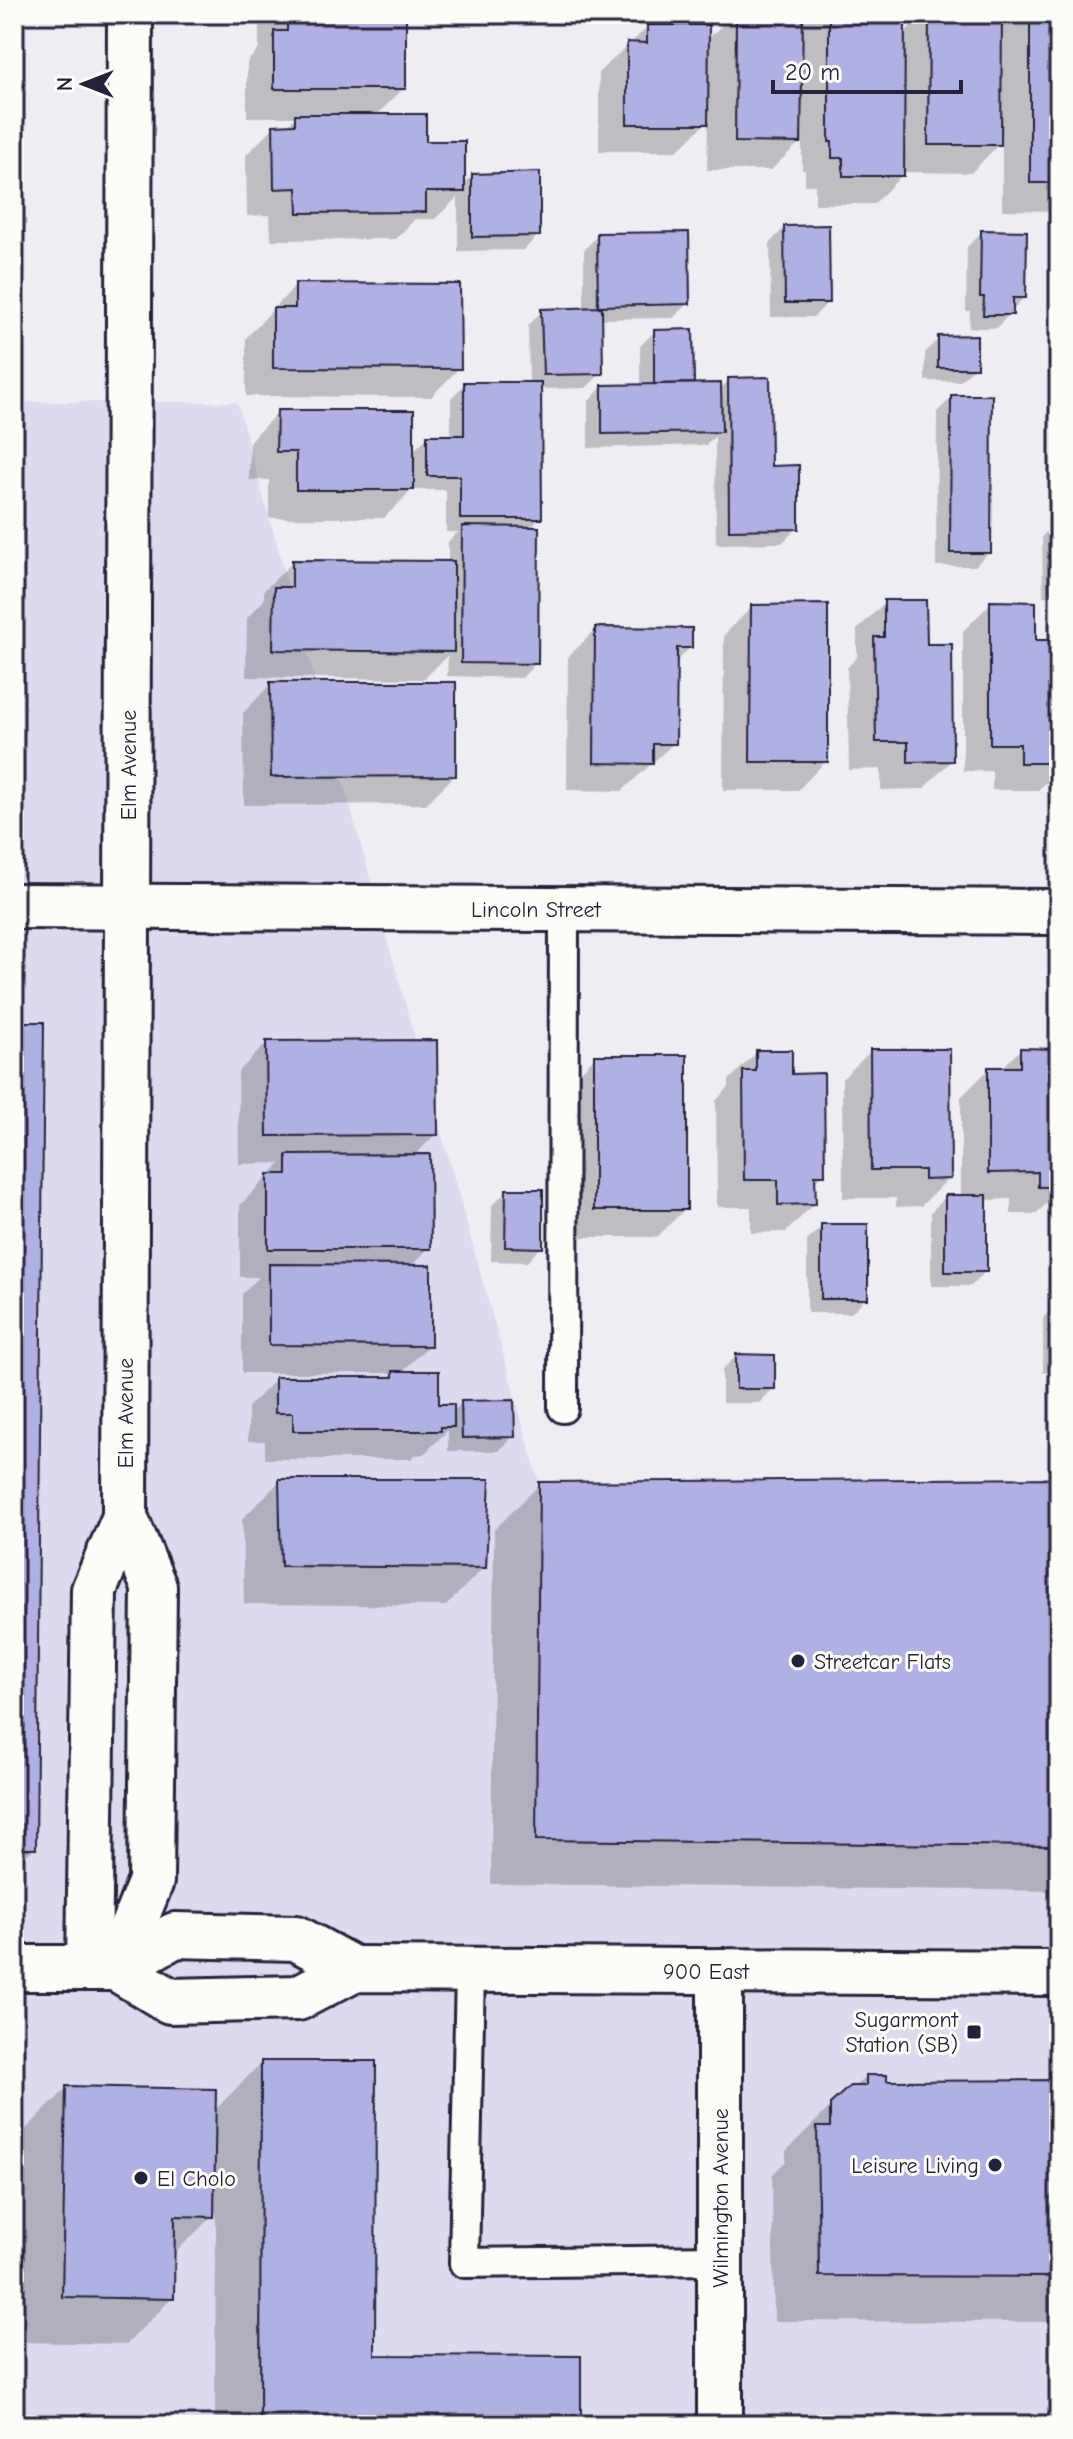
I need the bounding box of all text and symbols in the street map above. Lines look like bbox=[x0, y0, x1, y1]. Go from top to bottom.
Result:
north arrow bbox=[44, 44, 124, 124]
scale bar bbox=[773, 44, 961, 94]
text: 20 m bbox=[785, 58, 840, 86]
text: N bbox=[52, 77, 78, 91]
street label: Elm Avenue bbox=[116, 710, 142, 820]
street label: Lincoln Street bbox=[471, 897, 602, 923]
street label: Elm Avenue bbox=[113, 1358, 139, 1468]
place label: Streetcar Flats bbox=[814, 1649, 951, 1675]
marker: Streetcar Flats bbox=[789, 1652, 807, 1670]
street label: 900 East bbox=[663, 1959, 750, 1985]
place label: Sugarmont Station (SB) bbox=[845, 2007, 959, 2058]
marker: Sugarmont Station (SB) bbox=[965, 2023, 983, 2041]
street label: Wilmington Avenue bbox=[708, 2108, 734, 2288]
place label: Leisure Living bbox=[851, 2153, 979, 2179]
marker: Leisure Living bbox=[986, 2156, 1004, 2174]
place label: El Cholo bbox=[157, 2166, 236, 2192]
marker: El Cholo bbox=[132, 2169, 150, 2187]

